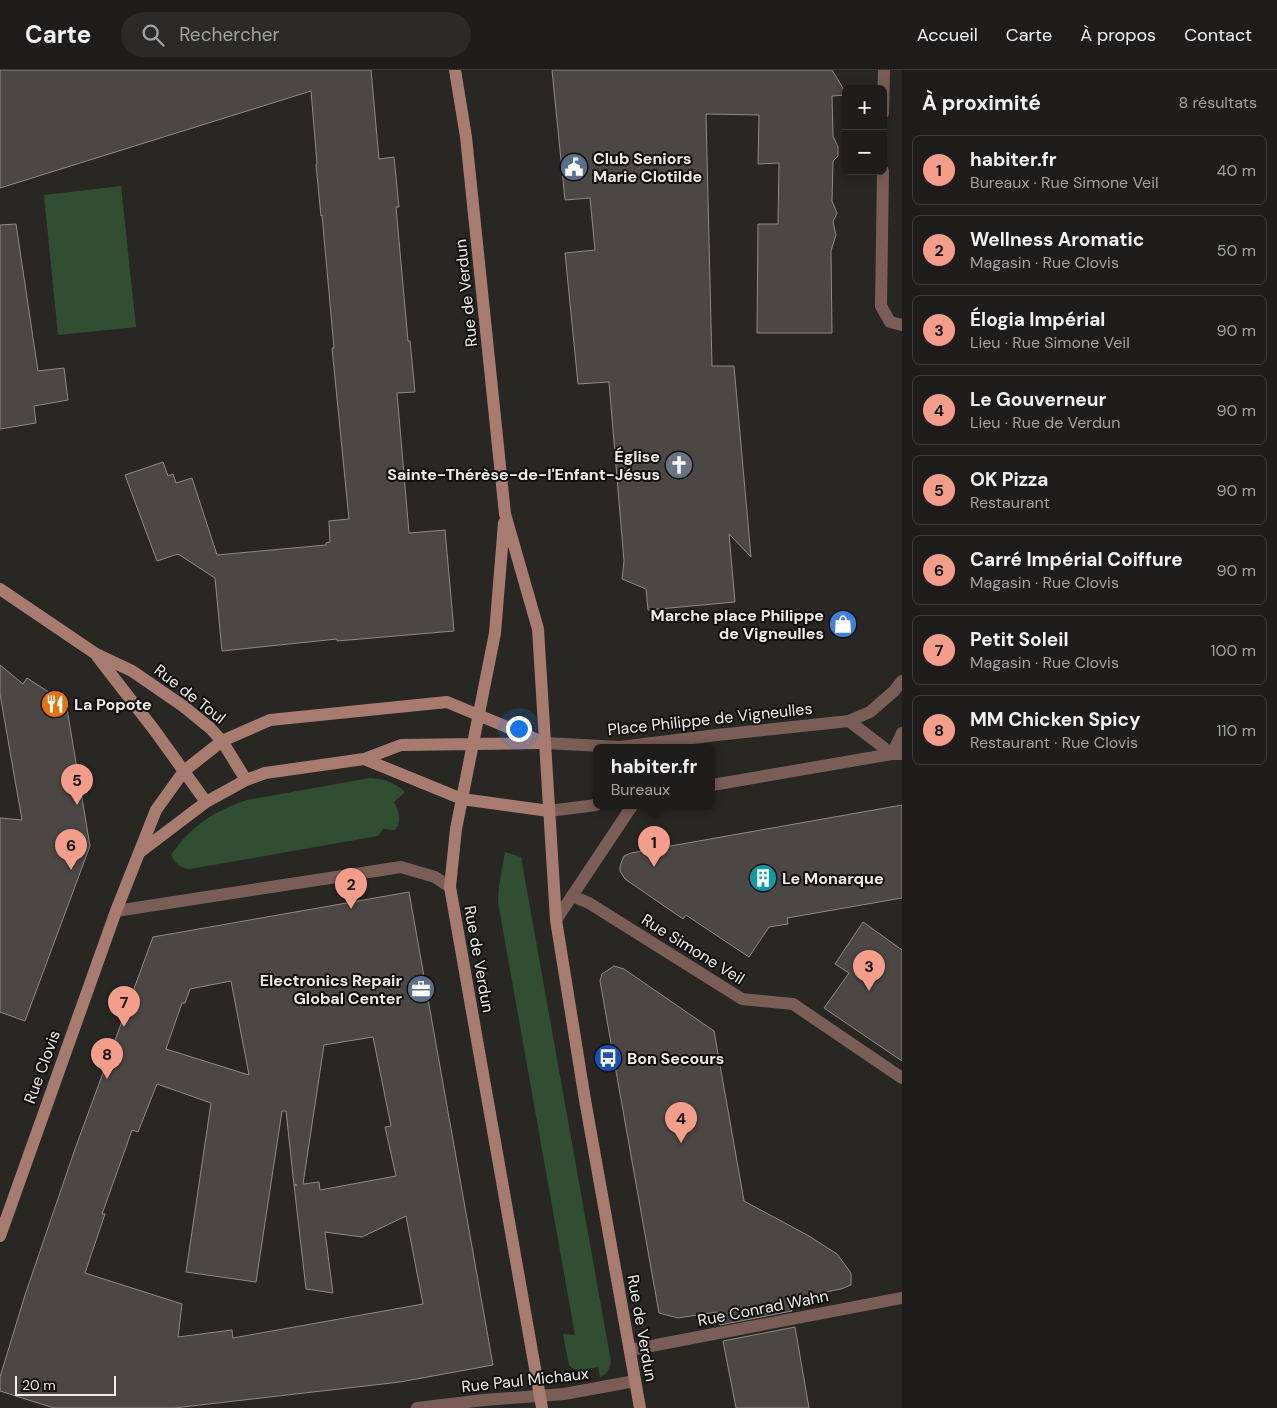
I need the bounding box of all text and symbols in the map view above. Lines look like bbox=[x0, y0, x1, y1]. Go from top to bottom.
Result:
search box bbox=[121, 12, 471, 57]
text: Carte bbox=[25, 19, 91, 50]
icon: search bbox=[139, 21, 167, 49]
text: Rechercher bbox=[179, 22, 280, 47]
text: Accueil bbox=[917, 23, 978, 47]
text: Carte bbox=[1006, 23, 1052, 47]
text: À propos bbox=[1080, 23, 1156, 47]
text: Contact bbox=[1184, 23, 1252, 47]
map controls bbox=[842, 85, 887, 175]
button: + bbox=[842, 85, 887, 130]
text: À proximité bbox=[922, 89, 1041, 117]
text: 8 résultats bbox=[1178, 92, 1257, 113]
button: − bbox=[842, 130, 887, 175]
text: habiter.fr bbox=[970, 147, 1057, 172]
place label: Club Seniors Marie Clotilde bbox=[593, 148, 702, 187]
public building icon: Club Seniors Marie Clotilde bbox=[559, 152, 589, 182]
text: 1 bbox=[936, 160, 942, 181]
text: 40 m bbox=[1217, 160, 1256, 181]
text: Bureaux · Rue Simone Veil bbox=[970, 172, 1159, 193]
text: Wellness Aromatic bbox=[970, 227, 1144, 252]
street label: Rue de Verdun bbox=[450, 238, 482, 348]
text: 2 bbox=[934, 240, 944, 261]
text: 50 m bbox=[1217, 240, 1256, 261]
text: Magasin · Rue Clovis bbox=[970, 252, 1119, 273]
text: Élogia Impérial bbox=[970, 307, 1105, 332]
text: 3 bbox=[934, 320, 944, 341]
text: 90 m bbox=[1216, 320, 1256, 341]
text: Lieu · Rue Simone Veil bbox=[970, 332, 1130, 353]
text: Le Gouverneur bbox=[970, 387, 1106, 412]
text: 4 bbox=[934, 400, 944, 421]
text: 90 m bbox=[1216, 400, 1256, 421]
text: Lieu · Rue de Verdun bbox=[970, 412, 1120, 433]
place label: Église Sainte-Thérèse-de-l'Enfant-Jésus bbox=[387, 446, 660, 485]
church icon: Église Sainte-Thérèse-de-l'Enfant-Jésus bbox=[664, 450, 694, 480]
text: OK Pizza bbox=[970, 467, 1048, 492]
text: 5 bbox=[934, 480, 944, 501]
text: 90 m bbox=[1216, 480, 1256, 501]
text: Restaurant bbox=[970, 492, 1050, 513]
text: Carré Impérial Coiffure bbox=[970, 547, 1183, 572]
text: 6 bbox=[934, 560, 944, 581]
text: 90 m bbox=[1216, 560, 1256, 581]
text: Magasin · Rue Clovis bbox=[970, 572, 1119, 593]
place label: Marche place Philippe de Vigneulles bbox=[650, 605, 824, 644]
shop icon: Marche place Philippe de Vigneulles bbox=[828, 609, 858, 639]
text: Petit Soleil bbox=[970, 627, 1068, 652]
text: 7 bbox=[935, 640, 943, 661]
text: 100 m bbox=[1211, 640, 1256, 661]
text: Magasin · Rue Clovis bbox=[970, 652, 1119, 673]
street label: Rue de Toul bbox=[150, 660, 230, 728]
restaurant icon: La Popote bbox=[40, 689, 70, 719]
place label: La Popote bbox=[74, 694, 152, 715]
street label: Place Philippe de Vigneulles bbox=[607, 698, 813, 740]
text: MM Chicken Spicy bbox=[970, 707, 1141, 732]
your location bbox=[506, 716, 532, 742]
text: 8 bbox=[934, 720, 944, 741]
text: 110 m bbox=[1217, 720, 1256, 741]
text: Restaurant · Rue Clovis bbox=[970, 732, 1138, 753]
popup bbox=[593, 744, 715, 809]
text: habiter.fr bbox=[611, 754, 697, 779]
pin: 5 bbox=[61, 764, 93, 805]
text: Bureaux bbox=[611, 779, 670, 800]
pin: 1 bbox=[638, 826, 670, 867]
pin: 6 bbox=[55, 829, 87, 870]
building icon: Le Monarque bbox=[748, 863, 778, 893]
pin: 2 bbox=[335, 868, 367, 909]
place label: Le Monarque bbox=[782, 868, 884, 889]
street label: Rue de Verdun bbox=[459, 904, 499, 1014]
street label: Rue Simone Veil bbox=[638, 909, 748, 989]
pin: 3 bbox=[853, 950, 885, 991]
place label: Electronics Repair Global Center bbox=[260, 970, 402, 1009]
office icon: Electronics Repair Global Center bbox=[406, 974, 436, 1004]
pin: 7 bbox=[108, 986, 140, 1027]
street label: Rue Clovis bbox=[19, 1027, 65, 1107]
pin: 8 bbox=[91, 1038, 123, 1079]
bus stop icon: Bon Secours bbox=[593, 1043, 623, 1073]
place label: Bon Secours bbox=[627, 1048, 724, 1069]
pin: 4 bbox=[665, 1102, 697, 1143]
street label: Rue de Verdun bbox=[622, 1273, 662, 1383]
street label: Rue Conrad Wahn bbox=[696, 1285, 830, 1331]
street label: Rue Paul Michaux bbox=[460, 1363, 590, 1397]
scale bar bbox=[15, 1373, 116, 1396]
text: 20 m bbox=[22, 1376, 56, 1394]

